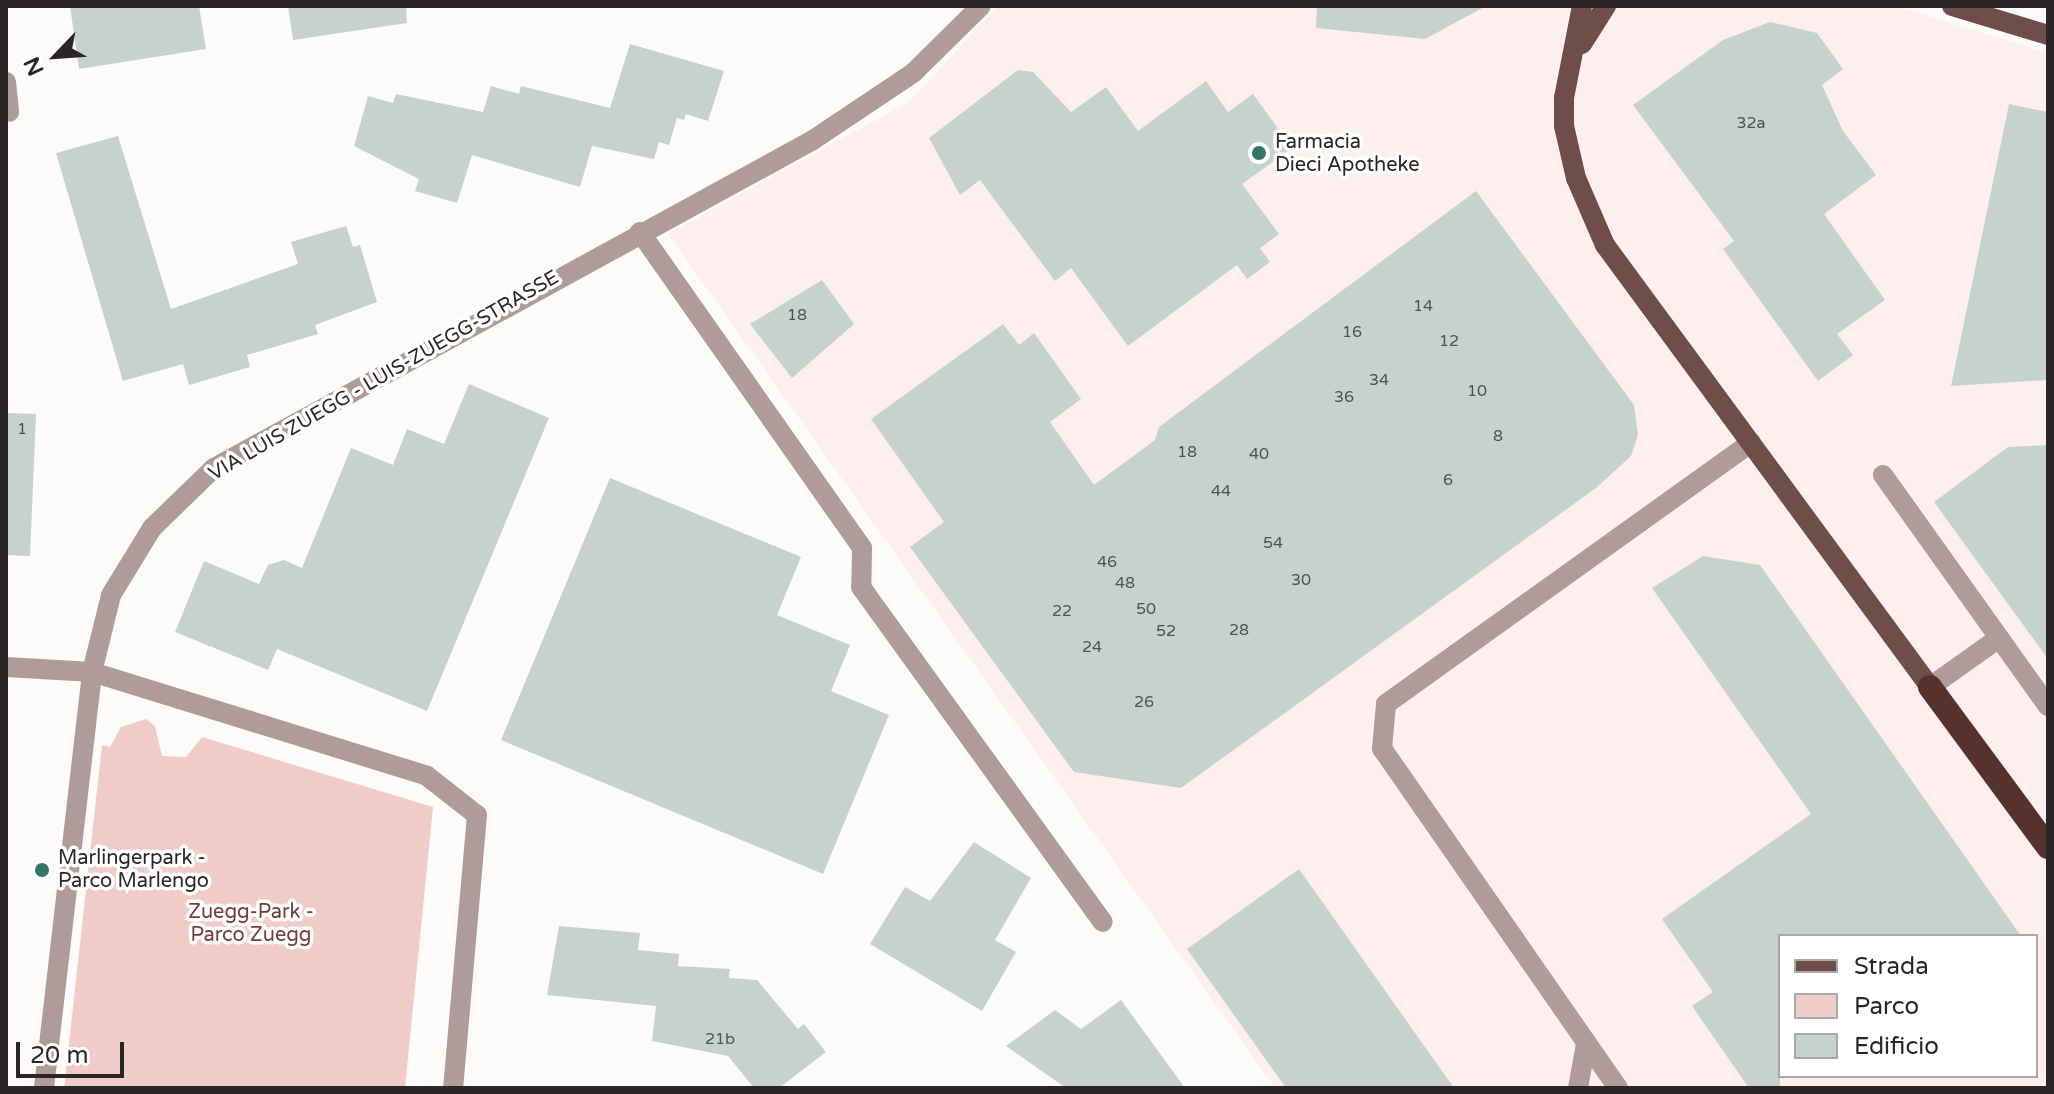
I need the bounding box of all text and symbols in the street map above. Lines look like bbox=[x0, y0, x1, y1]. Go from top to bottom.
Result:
north arrow bbox=[16, 16, 96, 96]
text: N bbox=[19, 53, 50, 80]
house number: 32a bbox=[1736, 113, 1766, 133]
place label: Farmacia Dieci Apotheke bbox=[1275, 130, 1420, 177]
marker: Farmacia Dieci Apotheke bbox=[1250, 144, 1268, 162]
street label: VIA LUIS ZUEGG - LUIS-ZUEGG-STRASSE bbox=[205, 266, 563, 486]
house number: 14 bbox=[1413, 296, 1433, 316]
house number: 18 bbox=[787, 305, 807, 325]
house number: 16 bbox=[1342, 322, 1362, 342]
house number: 12 bbox=[1439, 331, 1459, 351]
house number: 34 bbox=[1369, 370, 1389, 390]
house number: 10 bbox=[1467, 381, 1487, 401]
house number: 36 bbox=[1334, 387, 1354, 407]
house number: 1 bbox=[17, 419, 27, 439]
house number: 8 bbox=[1493, 426, 1503, 446]
house number: 18 bbox=[1177, 442, 1197, 462]
house number: 40 bbox=[1249, 444, 1269, 464]
house number: 6 bbox=[1443, 470, 1453, 490]
house number: 44 bbox=[1211, 481, 1231, 501]
house number: 54 bbox=[1263, 533, 1283, 553]
house number: 46 bbox=[1097, 552, 1117, 572]
house number: 30 bbox=[1291, 570, 1311, 590]
house number: 48 bbox=[1115, 573, 1135, 593]
house number: 50 bbox=[1136, 599, 1156, 619]
house number: 22 bbox=[1052, 601, 1072, 621]
house number: 28 bbox=[1229, 620, 1249, 640]
house number: 52 bbox=[1156, 621, 1176, 641]
house number: 24 bbox=[1082, 637, 1102, 657]
house number: 26 bbox=[1134, 692, 1154, 712]
place label: Marlingerpark - Parco Marlengo bbox=[58, 846, 209, 893]
marker: Marlingerpark - Parco Marlengo bbox=[33, 861, 51, 879]
park label: Zuegg-Park - Parco Zuegg bbox=[188, 900, 314, 947]
legend bbox=[1778, 934, 2038, 1078]
text: Strada bbox=[1854, 952, 1929, 981]
text: Parco bbox=[1854, 992, 1919, 1021]
scale bar bbox=[20, 1026, 128, 1076]
house number: 21b bbox=[705, 1029, 735, 1049]
text: Edificio bbox=[1854, 1032, 1939, 1061]
text: 20 m bbox=[30, 1041, 88, 1070]

